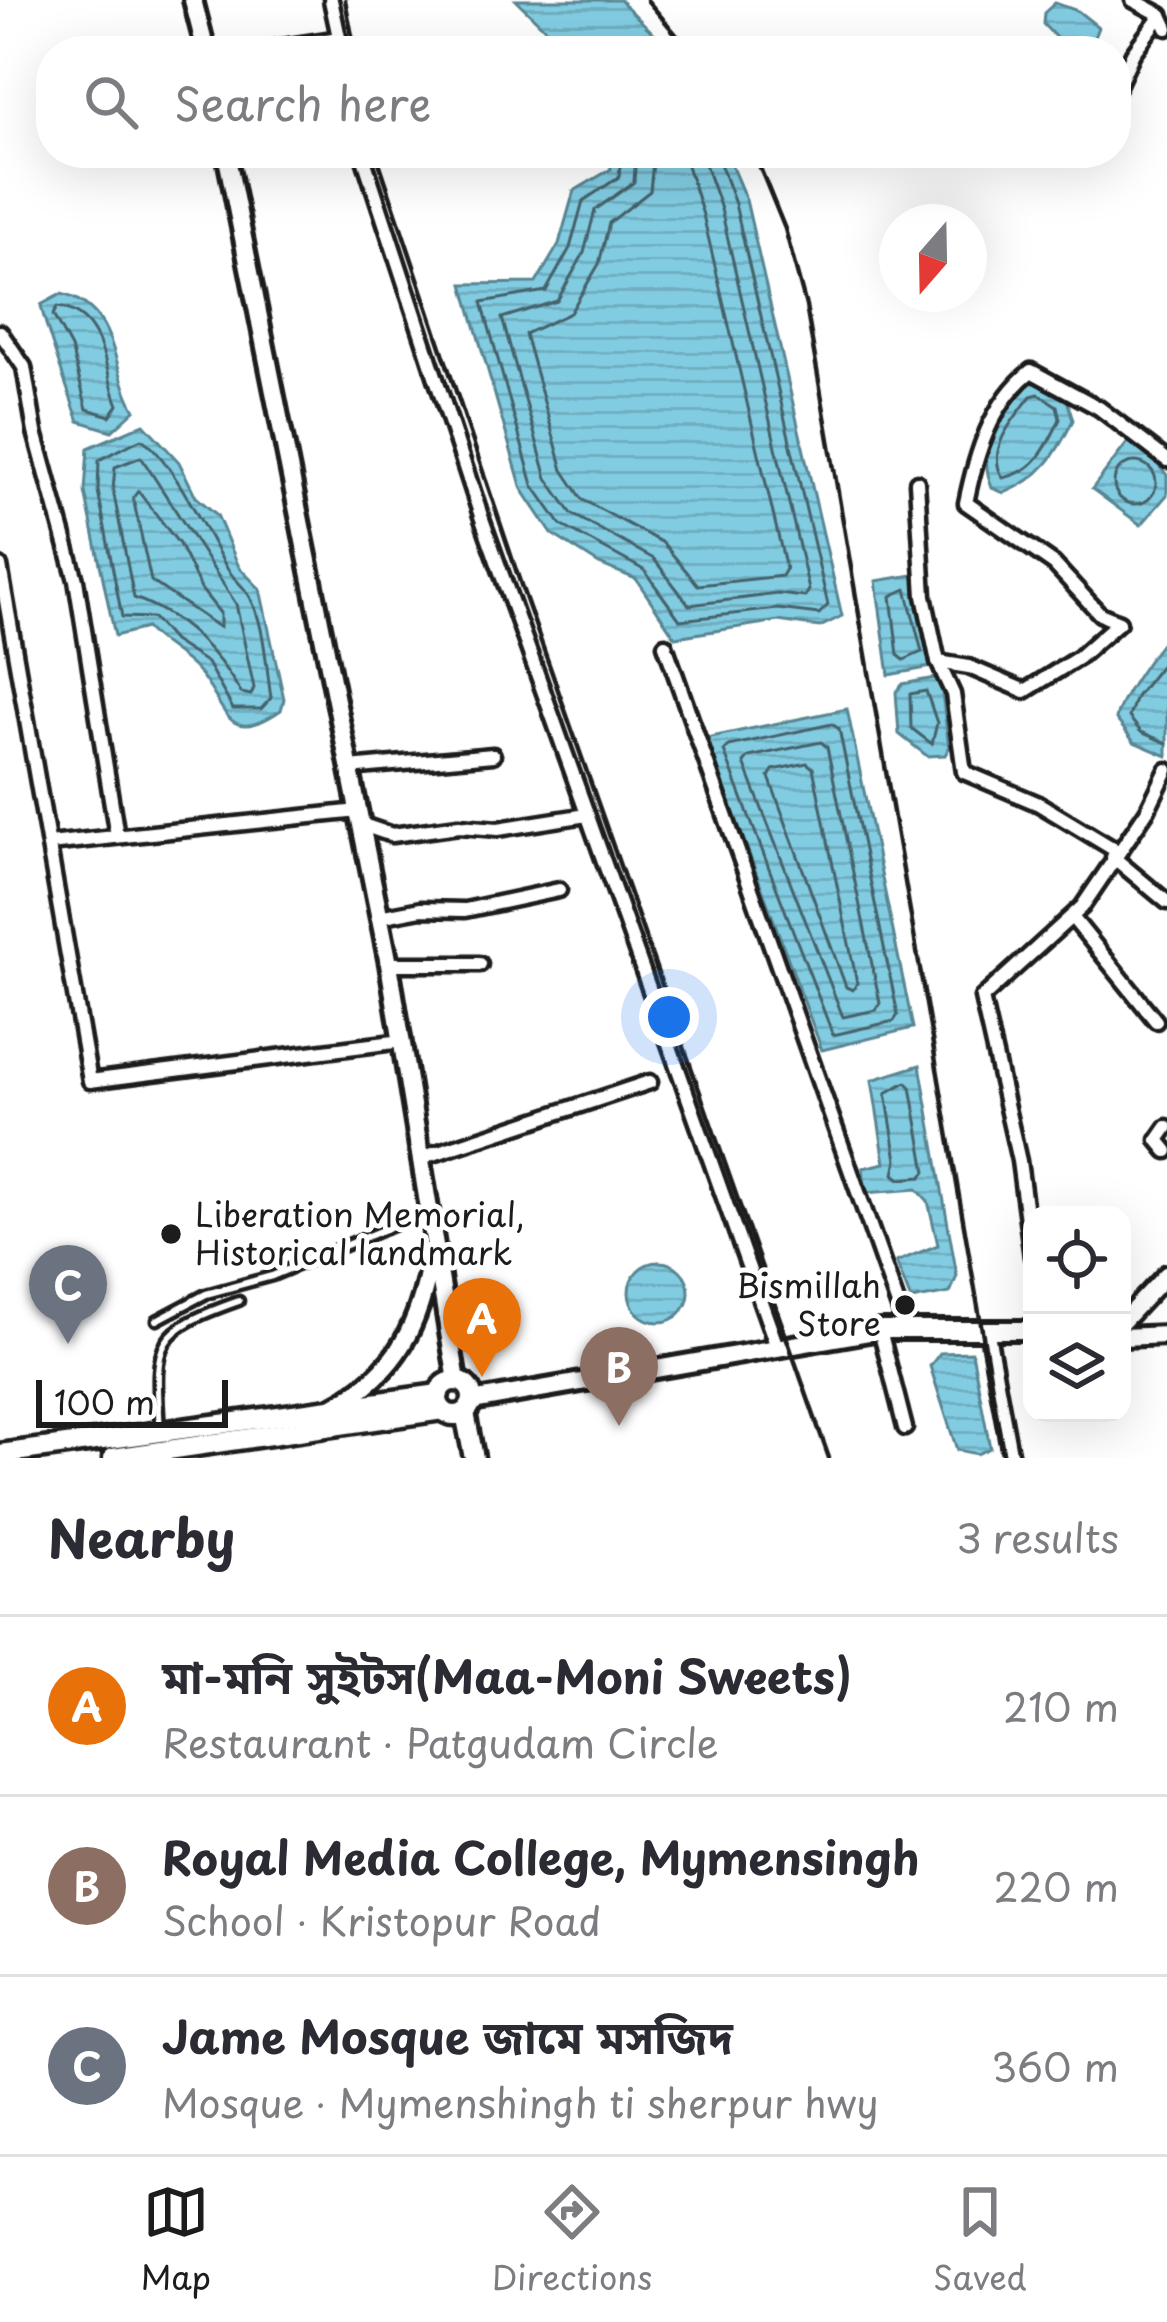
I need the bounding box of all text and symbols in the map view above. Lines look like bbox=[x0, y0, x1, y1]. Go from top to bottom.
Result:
search box bbox=[36, 36, 1131, 168]
text: Search here bbox=[174, 68, 431, 136]
icon: search bbox=[78, 69, 144, 135]
north arrow bbox=[879, 204, 987, 312]
your location bbox=[639, 987, 699, 1047]
place label: Liberation Memorial, Historical landmark bbox=[195, 1188, 525, 1276]
map controls bbox=[1023, 1206, 1131, 1422]
button: locate bbox=[1023, 1206, 1131, 1314]
marker: Liberation Memorial, Historical landmark bbox=[158, 1221, 184, 1247]
pin: C bbox=[29, 1245, 107, 1344]
place label: Bismillah Store bbox=[736, 1259, 881, 1347]
pin: A bbox=[443, 1278, 521, 1377]
marker: Bismillah Store bbox=[892, 1292, 918, 1318]
button: layers bbox=[1023, 1314, 1131, 1422]
pin: B bbox=[580, 1327, 658, 1426]
scale bar bbox=[36, 1374, 228, 1427]
text: 100 m bbox=[54, 1376, 155, 1426]
text: Nearby bbox=[48, 1498, 235, 1575]
text: 3 results bbox=[956, 1507, 1119, 1566]
text: মা-মনি সুইটস(Maa-Moni Sweets) bbox=[162, 1641, 852, 1709]
text: A bbox=[72, 1676, 102, 1735]
text: 210 m bbox=[1003, 1676, 1119, 1735]
text: Restaurant · Patgudam Circle bbox=[162, 1712, 719, 1771]
text: Royal Media College, Mymensingh bbox=[162, 1822, 920, 1890]
text: B bbox=[74, 1856, 100, 1915]
text: 220 m bbox=[994, 1856, 1119, 1915]
text: School · Kristopur Road bbox=[162, 1890, 601, 1949]
text: Jame Mosque জামে মসজিদ bbox=[162, 2001, 733, 2069]
text: C bbox=[72, 2036, 102, 2095]
text: 360 m bbox=[991, 2036, 1119, 2095]
text: Mosque · Mymenshingh ti sherpur hwy bbox=[162, 2072, 878, 2131]
tab: Map bbox=[140, 2179, 211, 2301]
tab: Directions bbox=[492, 2179, 652, 2301]
tab: Saved bbox=[933, 2179, 1027, 2301]

